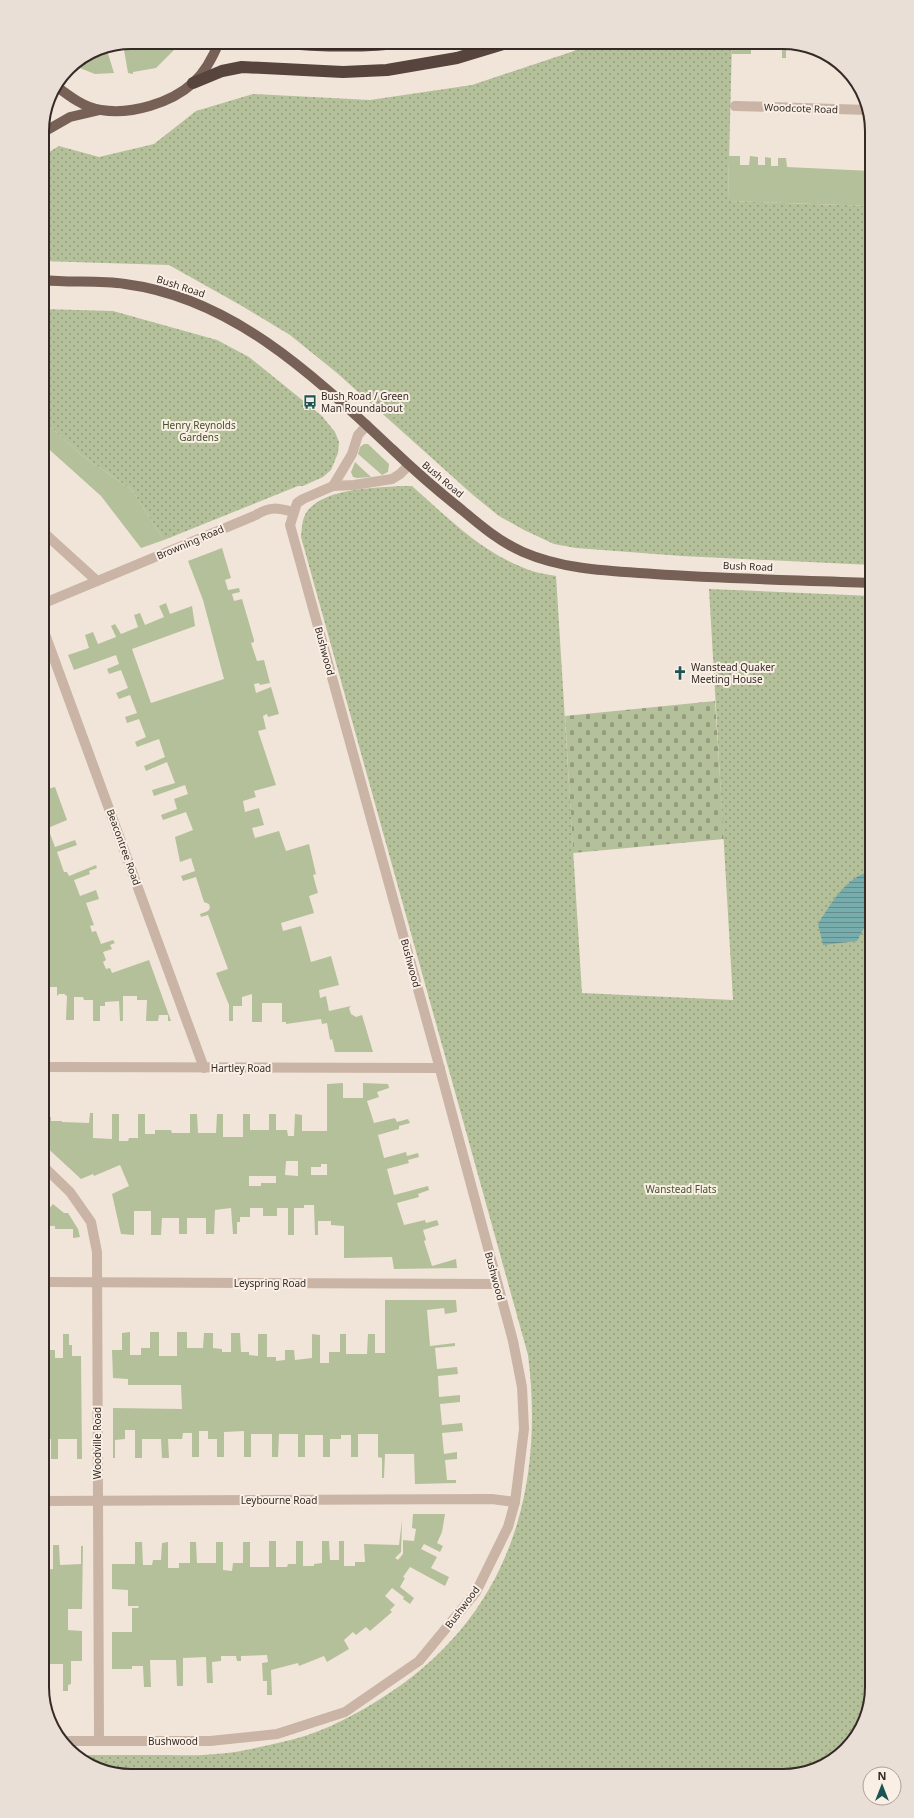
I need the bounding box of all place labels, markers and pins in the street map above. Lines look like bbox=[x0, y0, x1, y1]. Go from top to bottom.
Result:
place label: Bush Road / Green Man Roundabout bbox=[321, 389, 409, 415]
bus stop icon: Bush Road / Green Man Roundabout bbox=[302, 394, 318, 410]
place label: Wanstead Quaker Meeting House bbox=[691, 660, 775, 686]
church icon: Wanstead Quaker Meeting House bbox=[672, 665, 688, 681]

